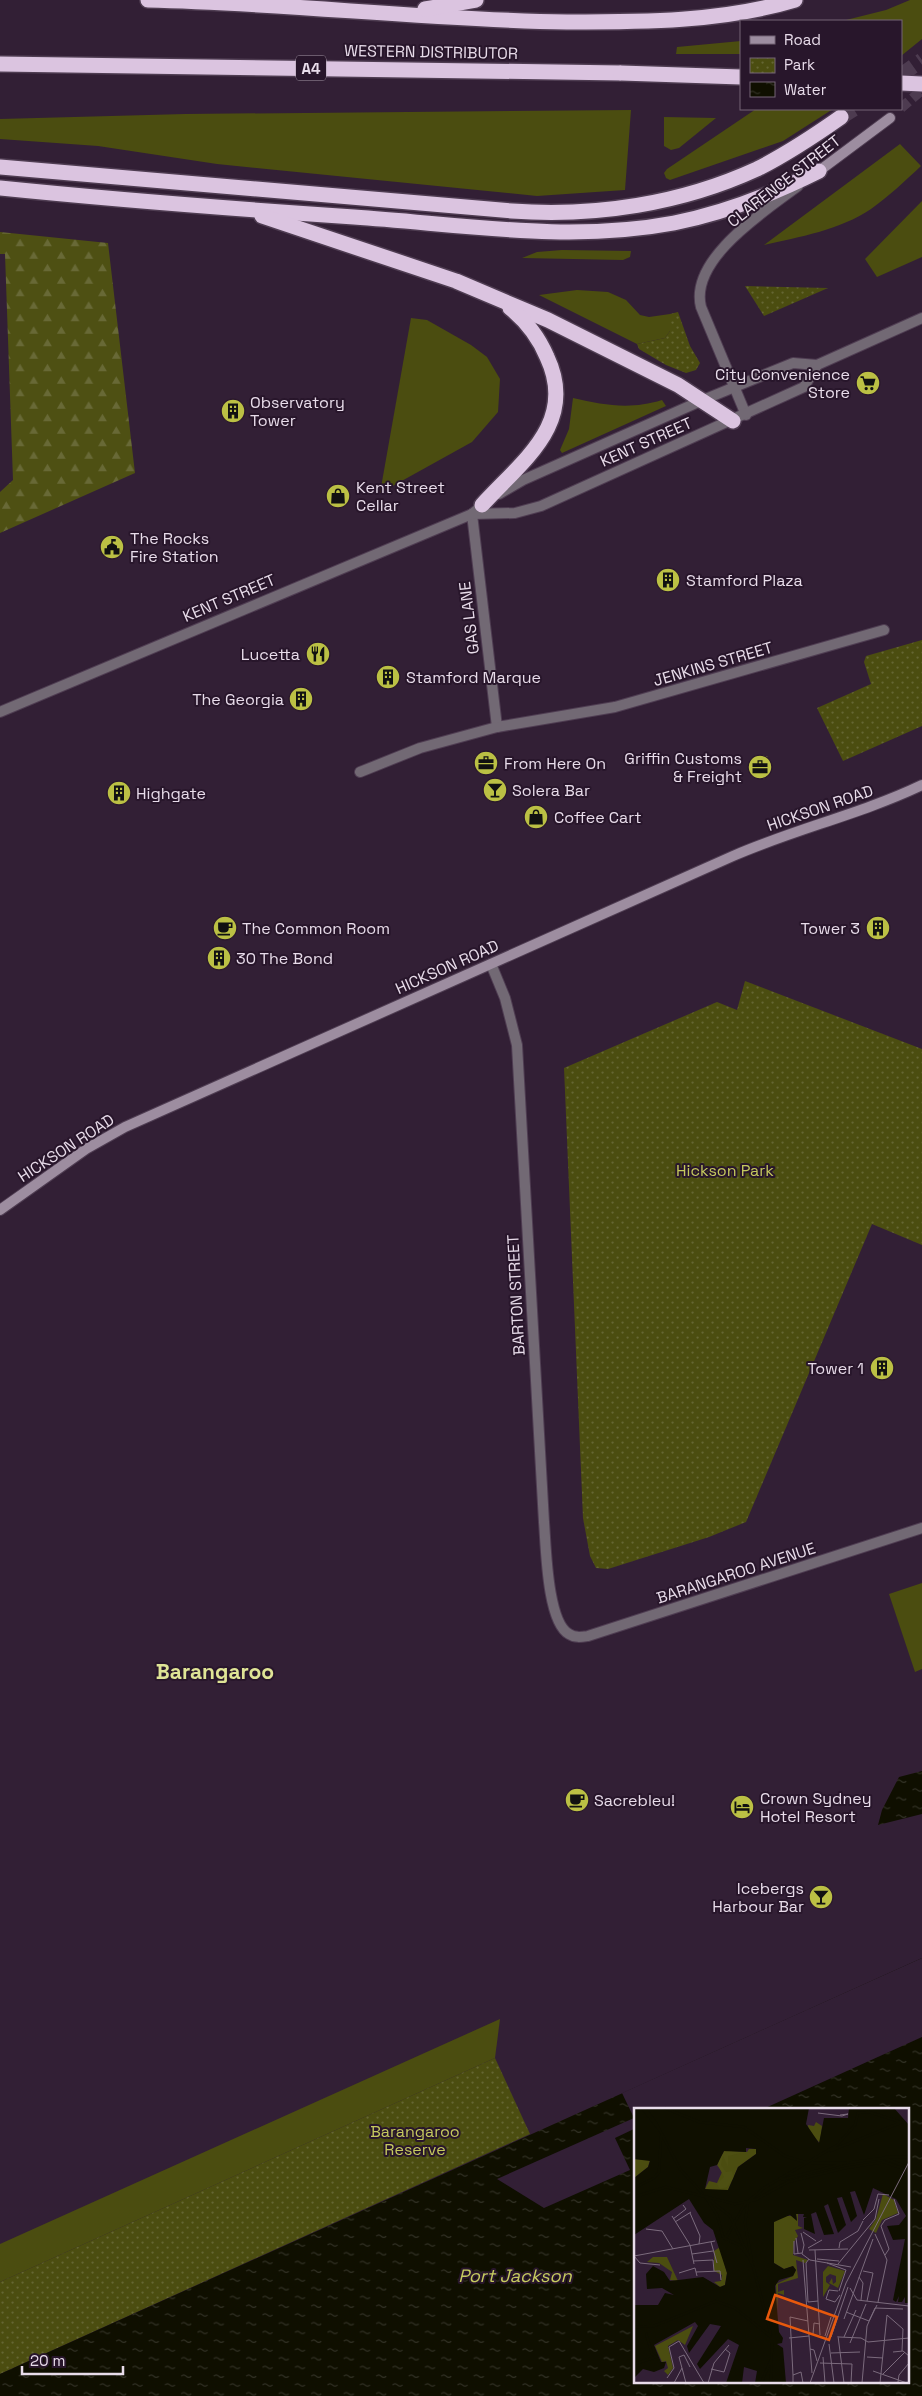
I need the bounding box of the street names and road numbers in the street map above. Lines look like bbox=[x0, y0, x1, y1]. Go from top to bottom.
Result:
street label: WESTERN DISTRIBUTOR bbox=[344, 40, 518, 64]
road number: A4 bbox=[296, 56, 326, 80]
street label: CLARENCE STREET bbox=[723, 130, 845, 232]
street label: KENT STREET bbox=[597, 412, 695, 472]
street label: KENT STREET bbox=[179, 569, 279, 627]
street label: GAS LANE bbox=[454, 581, 484, 655]
street label: JENKINS STREET bbox=[651, 637, 775, 691]
street label: HICKSON ROAD bbox=[764, 780, 876, 836]
street label: HICKSON ROAD bbox=[392, 935, 502, 999]
street label: HICKSON ROAD bbox=[14, 1109, 118, 1187]
street label: BARTON STREET bbox=[502, 1234, 530, 1356]
street label: BARANGAROO AVENUE bbox=[654, 1537, 818, 1609]

